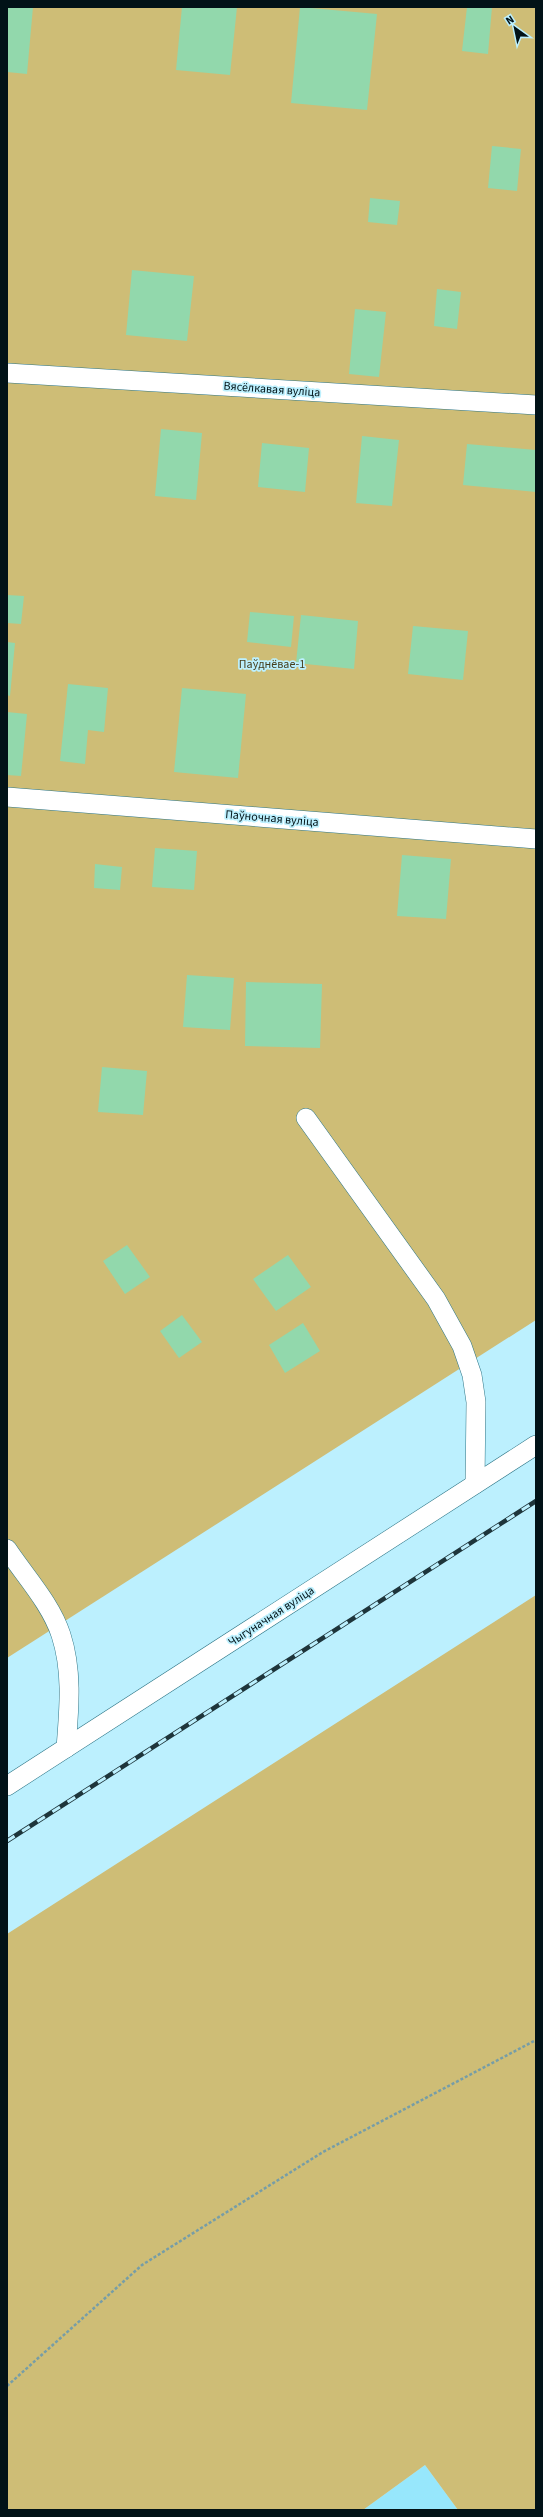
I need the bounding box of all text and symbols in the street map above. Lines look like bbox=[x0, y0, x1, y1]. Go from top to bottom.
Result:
north arrow bbox=[495, 8, 535, 48]
text: N bbox=[503, 12, 517, 28]
street label: Вясёлкавая вуліца bbox=[223, 378, 321, 401]
park label: Паўднёвае-1 bbox=[239, 656, 305, 673]
street label: Паўночная вуліца bbox=[224, 806, 319, 831]
street label: Чыгуначная вуліца bbox=[225, 1582, 318, 1651]

